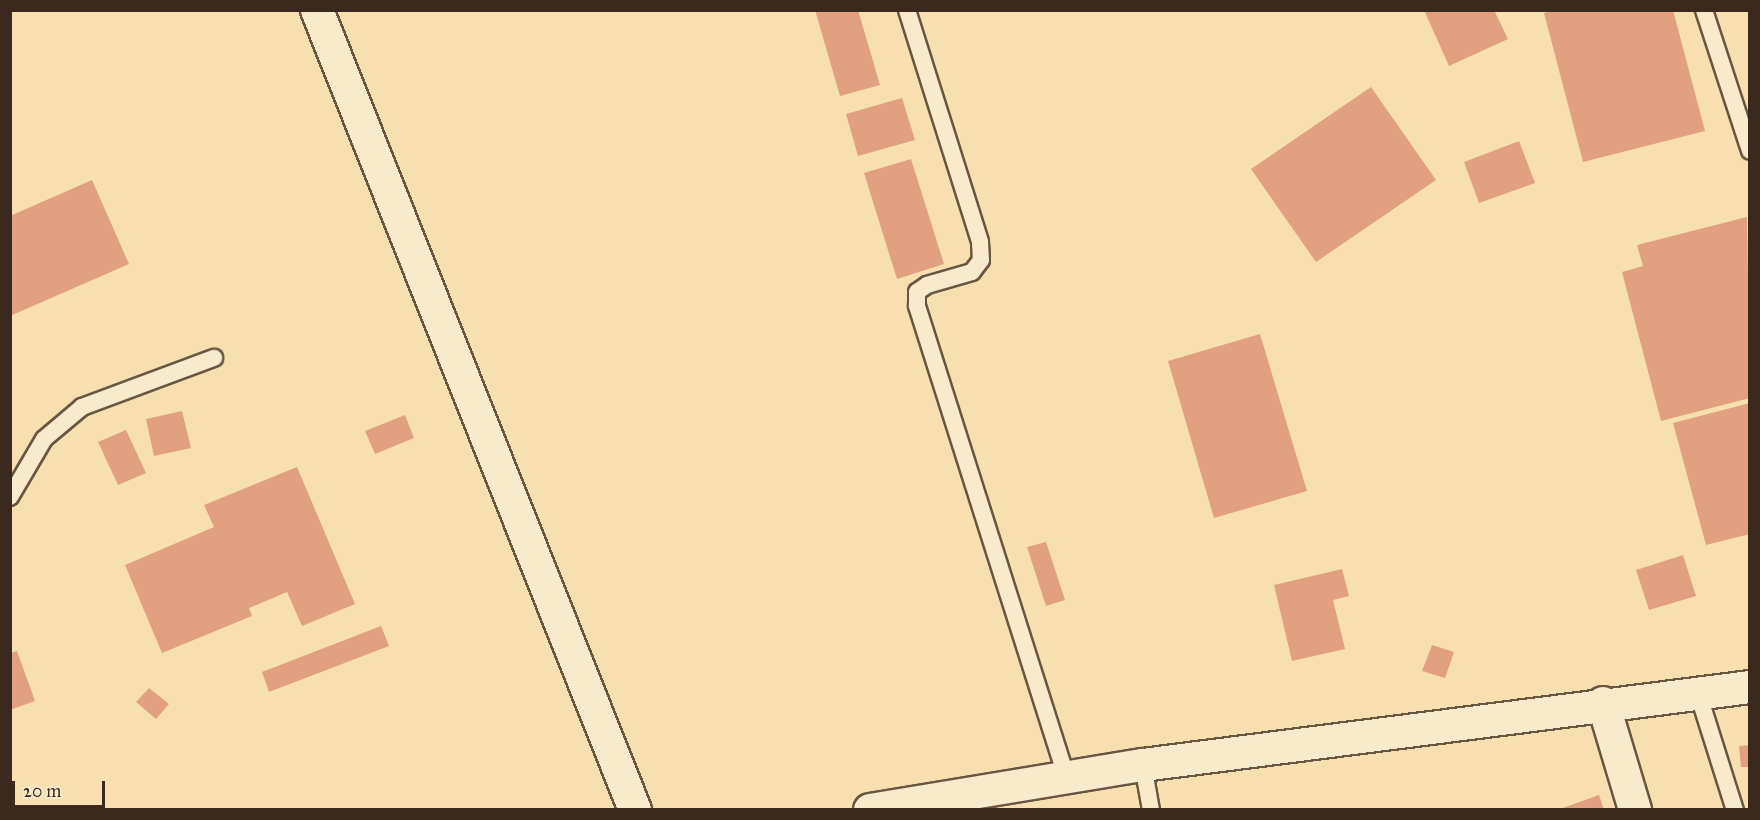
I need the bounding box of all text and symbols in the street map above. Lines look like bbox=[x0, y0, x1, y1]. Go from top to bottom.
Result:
scale bar bbox=[15, 769, 108, 807]
text: 20 m bbox=[23, 780, 61, 802]

